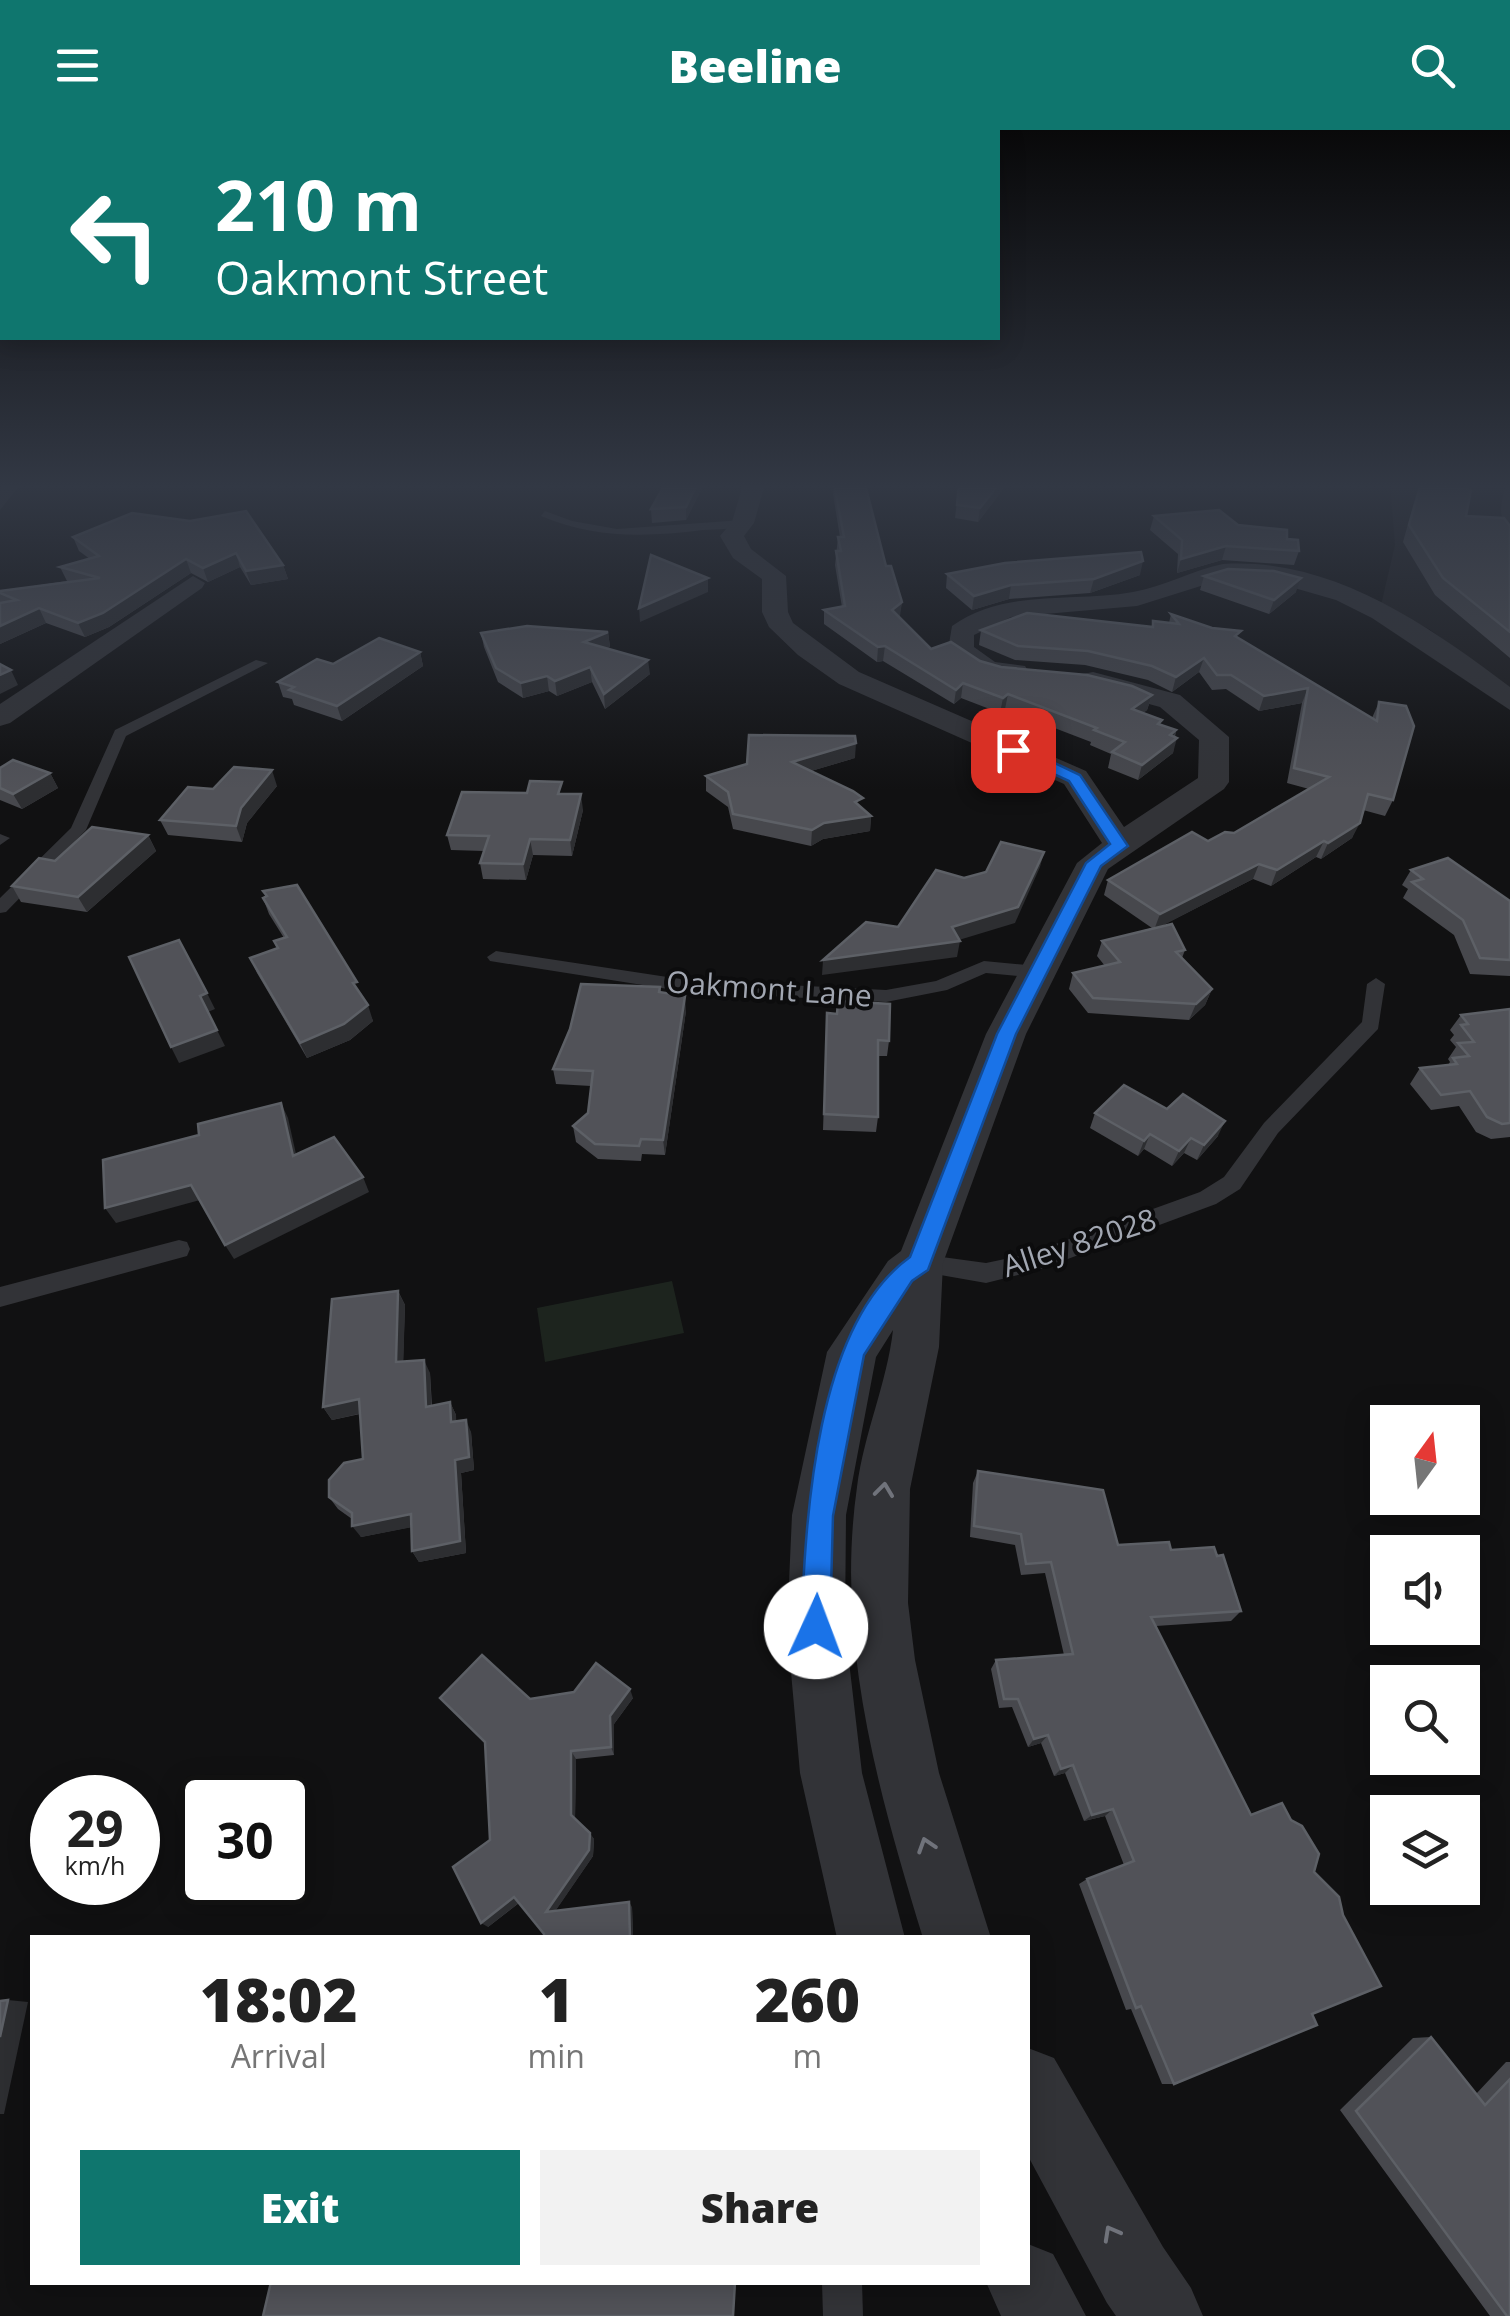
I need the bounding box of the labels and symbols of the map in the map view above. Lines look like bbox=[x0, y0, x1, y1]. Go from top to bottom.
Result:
pin bbox=[971, 708, 1056, 793]
street label: Oakmont Lane bbox=[665, 960, 873, 1016]
street label: Alley 82028 bbox=[997, 1198, 1161, 1286]
north arrow bbox=[1370, 1405, 1480, 1515]
one-way arrow bbox=[873, 1482, 894, 1498]
position arrow bbox=[764, 1575, 868, 1679]
speed limit sign: 30 bbox=[180, 1775, 310, 1905]
one-way arrow bbox=[918, 1837, 938, 1854]
one-way arrow bbox=[1104, 2226, 1124, 2244]

